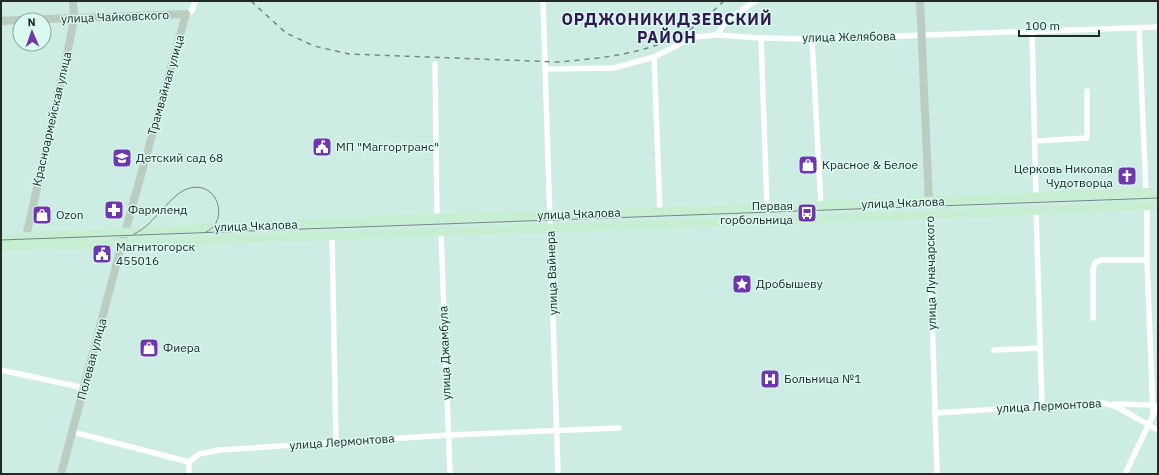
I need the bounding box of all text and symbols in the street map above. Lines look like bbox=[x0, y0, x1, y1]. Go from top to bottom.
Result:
street label: улица Чайковского bbox=[61, 7, 169, 26]
district label: ОРДЖОНИКИДЗЕВСКИЙ РАЙОН bbox=[561, 9, 773, 47]
north arrow bbox=[12, 12, 52, 52]
scale bar bbox=[1019, 12, 1099, 38]
text: N bbox=[27, 15, 36, 29]
text: 100 m bbox=[1025, 18, 1060, 33]
street label: улица Желябова bbox=[802, 28, 897, 45]
street label: Трамвайная улица bbox=[144, 32, 187, 137]
street label: Красноармейская улица bbox=[29, 49, 74, 188]
public building icon: МП "Маггортранс" bbox=[311, 136, 333, 158]
place label: МП "Маггортранс" bbox=[336, 139, 439, 154]
school or university icon: Детский сад 68 bbox=[111, 147, 133, 169]
place label: Детский сад 68 bbox=[136, 150, 223, 165]
shop icon: Красное & Белое bbox=[797, 154, 819, 176]
place label: Красное & Белое bbox=[822, 157, 918, 172]
place label: Церковь Николая Чудотворца bbox=[1014, 161, 1114, 190]
church icon: Церковь Николая Чудотворца bbox=[1116, 165, 1138, 187]
street label: улица Чкалова bbox=[861, 194, 945, 211]
place label: Первая горбольница bbox=[720, 198, 794, 227]
pharmacy icon: Фармленд bbox=[103, 199, 125, 221]
place label: Фармленд bbox=[128, 202, 187, 217]
bus stop icon: Первая горбольница bbox=[796, 202, 818, 224]
shop icon: Ozon bbox=[31, 204, 53, 226]
street label: улица Чкалова bbox=[537, 205, 621, 222]
place label: Ozon bbox=[56, 207, 83, 222]
street label: улица Луначарского bbox=[922, 215, 939, 330]
street label: улица Чкалова bbox=[214, 217, 298, 234]
street label: улица Вайнера bbox=[543, 230, 560, 315]
place label: Магнитогорск 455016 bbox=[116, 239, 195, 268]
public building icon: Магнитогорск 455016 bbox=[91, 243, 113, 265]
place icon: Дробышеву bbox=[731, 273, 753, 295]
place label: Дробышеву bbox=[756, 276, 823, 291]
street label: улица Джамбула bbox=[435, 305, 454, 400]
street label: Полевая улица bbox=[73, 316, 110, 401]
shop icon: Фиера bbox=[138, 337, 160, 359]
place label: Фиера bbox=[163, 340, 201, 355]
hospital icon: Больница №1 bbox=[759, 368, 781, 390]
place label: Больница №1 bbox=[784, 371, 861, 386]
street label: улица Лермонтова bbox=[996, 395, 1102, 416]
street label: улица Лермонтова bbox=[289, 430, 396, 453]

